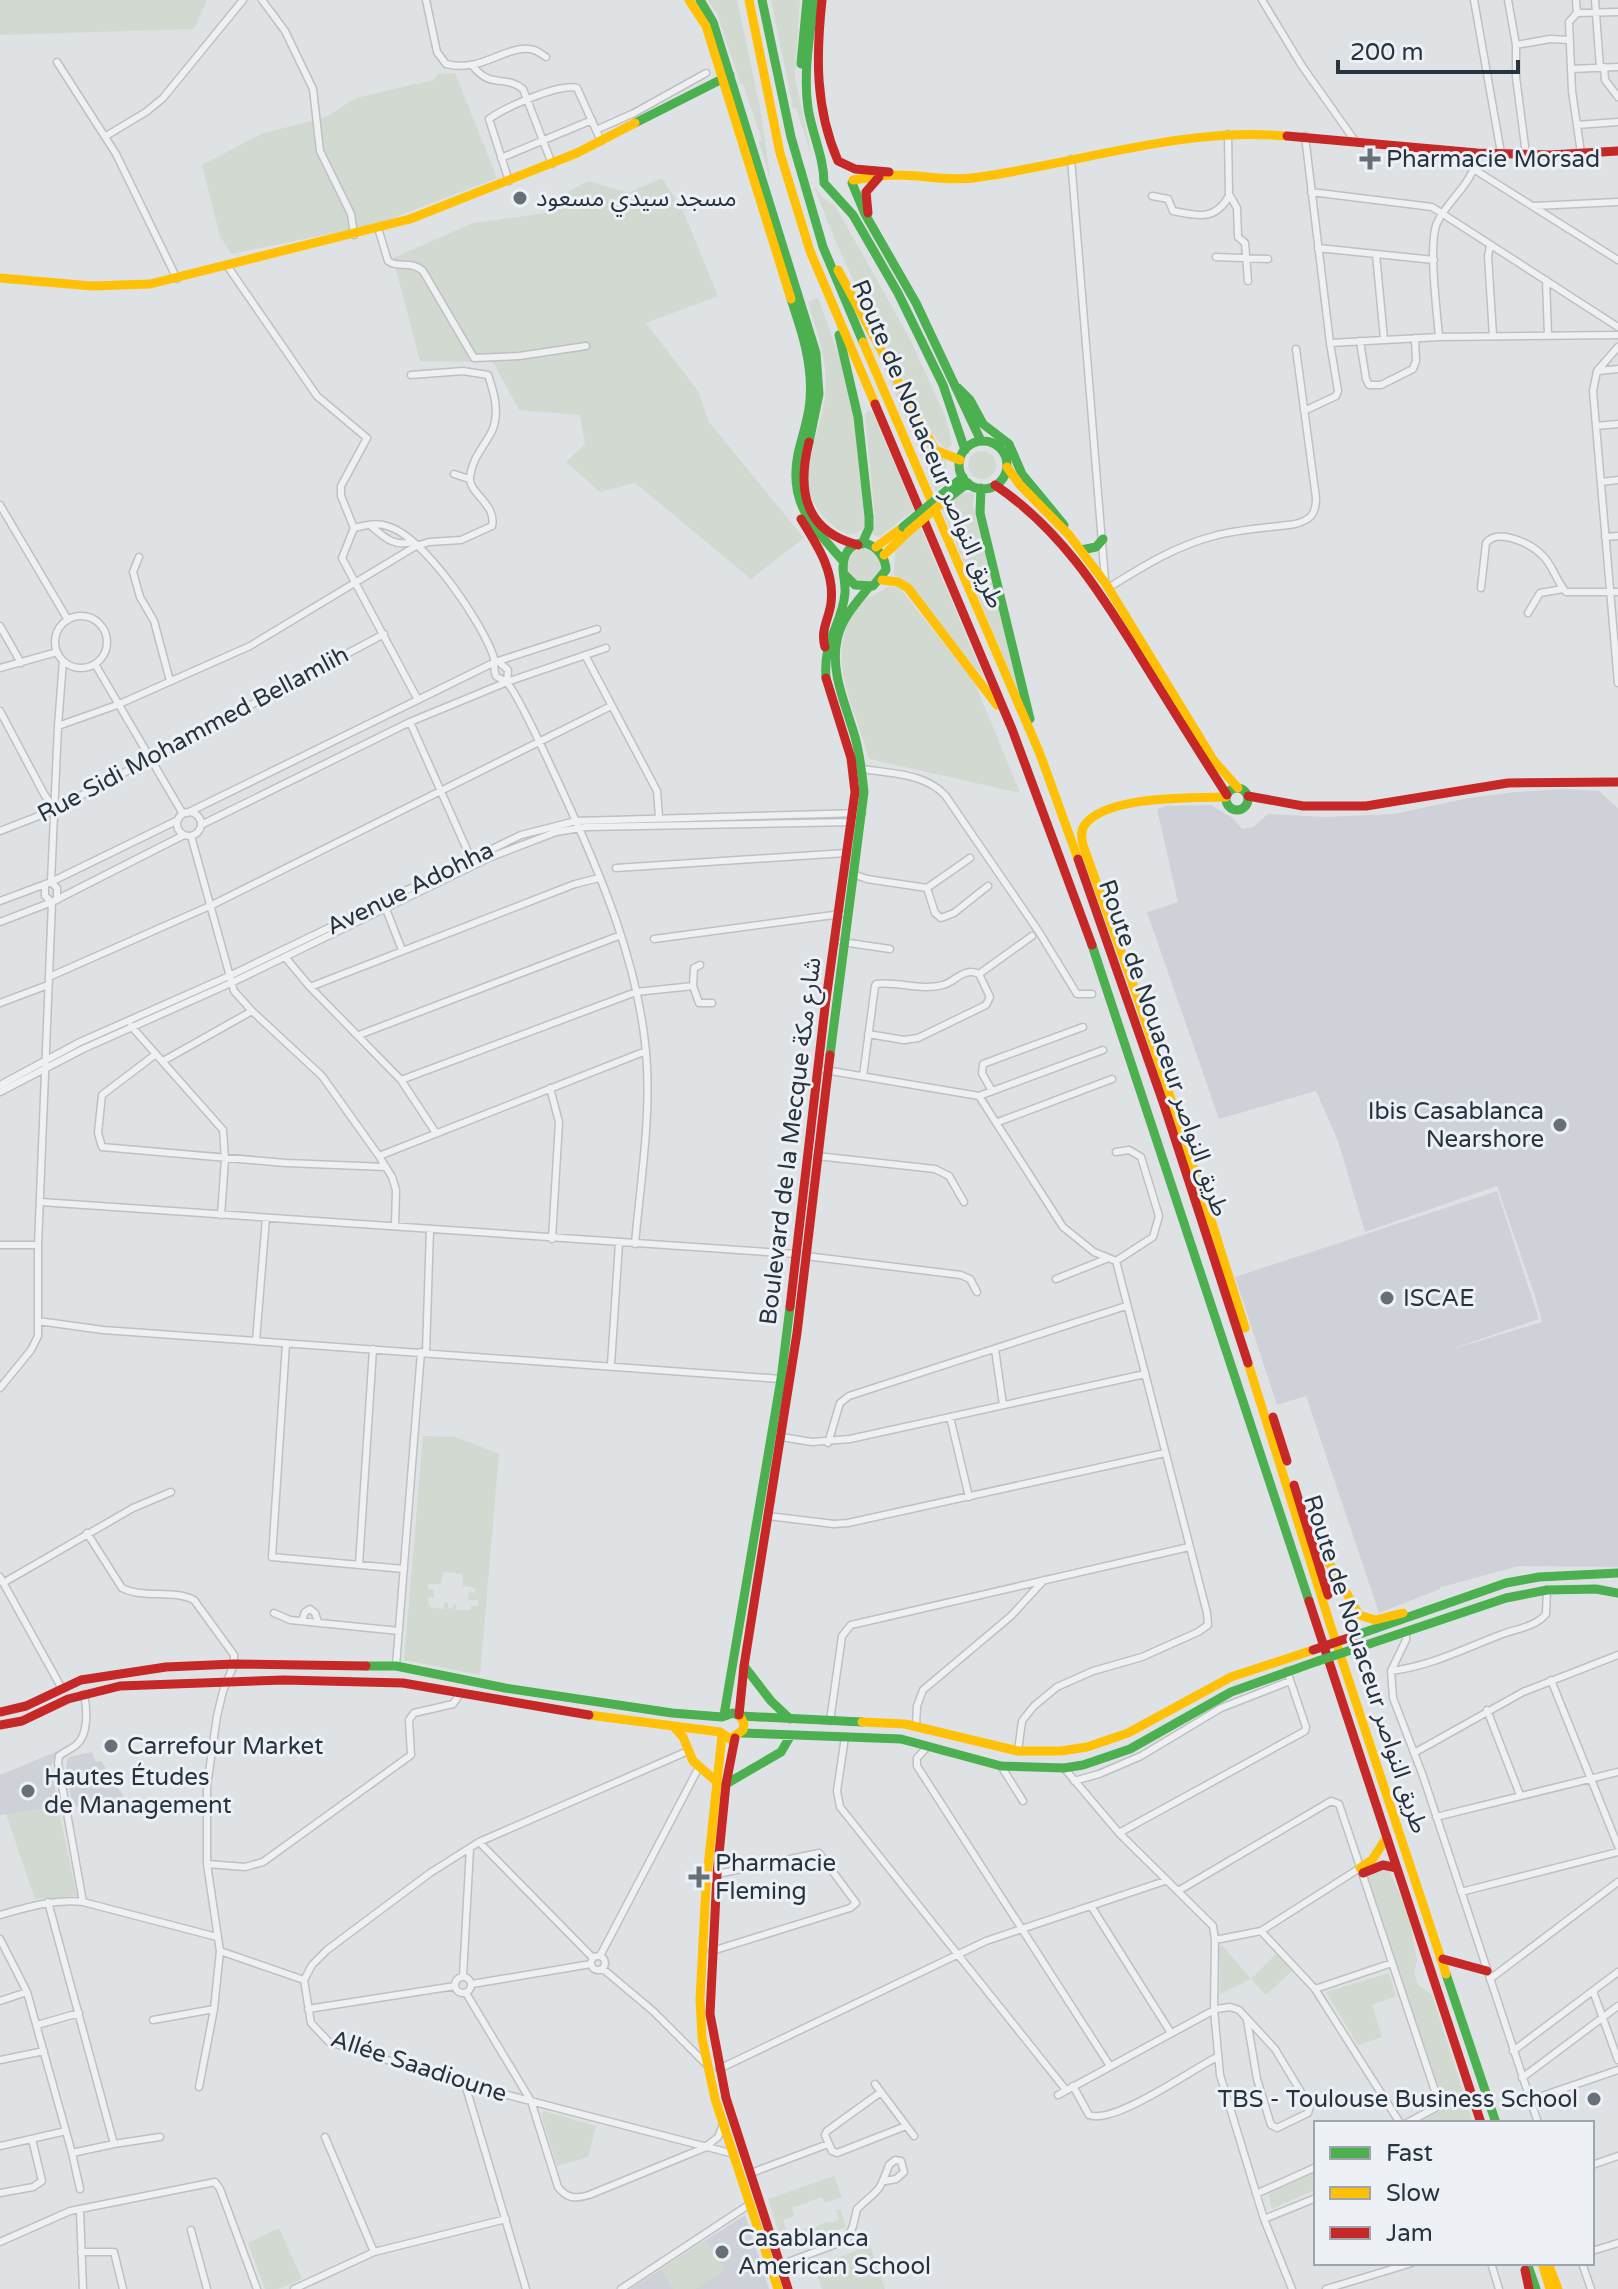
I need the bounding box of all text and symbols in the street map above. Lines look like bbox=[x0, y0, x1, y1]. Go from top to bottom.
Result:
scale bar bbox=[1338, 24, 1518, 74]
text: 200 m bbox=[1350, 38, 1424, 67]
place label: Pharmacie Morsad bbox=[1386, 145, 1600, 174]
marker: Pharmacie Morsad bbox=[1361, 150, 1379, 168]
place label: مسجد سيدي مسعود bbox=[536, 184, 737, 217]
marker: مسجد سيدي مسعود bbox=[511, 189, 529, 207]
street label: Route de Nouaceur طريق النواصر bbox=[845, 275, 1010, 613]
street label: Rue Sidi Mohammed Bellamlih bbox=[33, 640, 354, 829]
street label: Avenue Adohha bbox=[322, 835, 498, 941]
street label: Route de Nouaceur طريق النواصر bbox=[1092, 876, 1235, 1220]
street label: Boulevard de la Mecque شارع مكة bbox=[754, 956, 829, 1327]
place label: Ibis Casablanca Nearshore bbox=[1368, 1097, 1544, 1154]
marker: Ibis Casablanca Nearshore bbox=[1551, 1116, 1569, 1134]
place label: ISCAE bbox=[1403, 1284, 1475, 1313]
marker: ISCAE bbox=[1378, 1289, 1396, 1307]
street label: Route de Nouaceur طريق النواصر bbox=[1297, 1491, 1434, 1837]
place label: Carrefour Market bbox=[127, 1732, 323, 1761]
marker: Carrefour Market bbox=[102, 1737, 120, 1755]
place label: Hautes Études de Management bbox=[44, 1762, 232, 1820]
marker: Hautes Études de Management bbox=[19, 1782, 37, 1800]
place label: Pharmacie Fleming bbox=[715, 1849, 836, 1906]
marker: Pharmacie Fleming bbox=[690, 1868, 708, 1886]
street label: Allée Saadioune bbox=[327, 2024, 511, 2109]
place label: TBS - Toulouse Business School bbox=[1217, 2085, 1578, 2114]
marker: TBS - Toulouse Business School bbox=[1585, 2090, 1603, 2108]
legend bbox=[1314, 2121, 1594, 2265]
text: Fast bbox=[1386, 2139, 1433, 2168]
text: Slow bbox=[1386, 2179, 1440, 2208]
text: Jam bbox=[1386, 2219, 1433, 2248]
place label: Casablanca American School bbox=[738, 2224, 931, 2281]
marker: Casablanca American School bbox=[713, 2243, 731, 2261]

